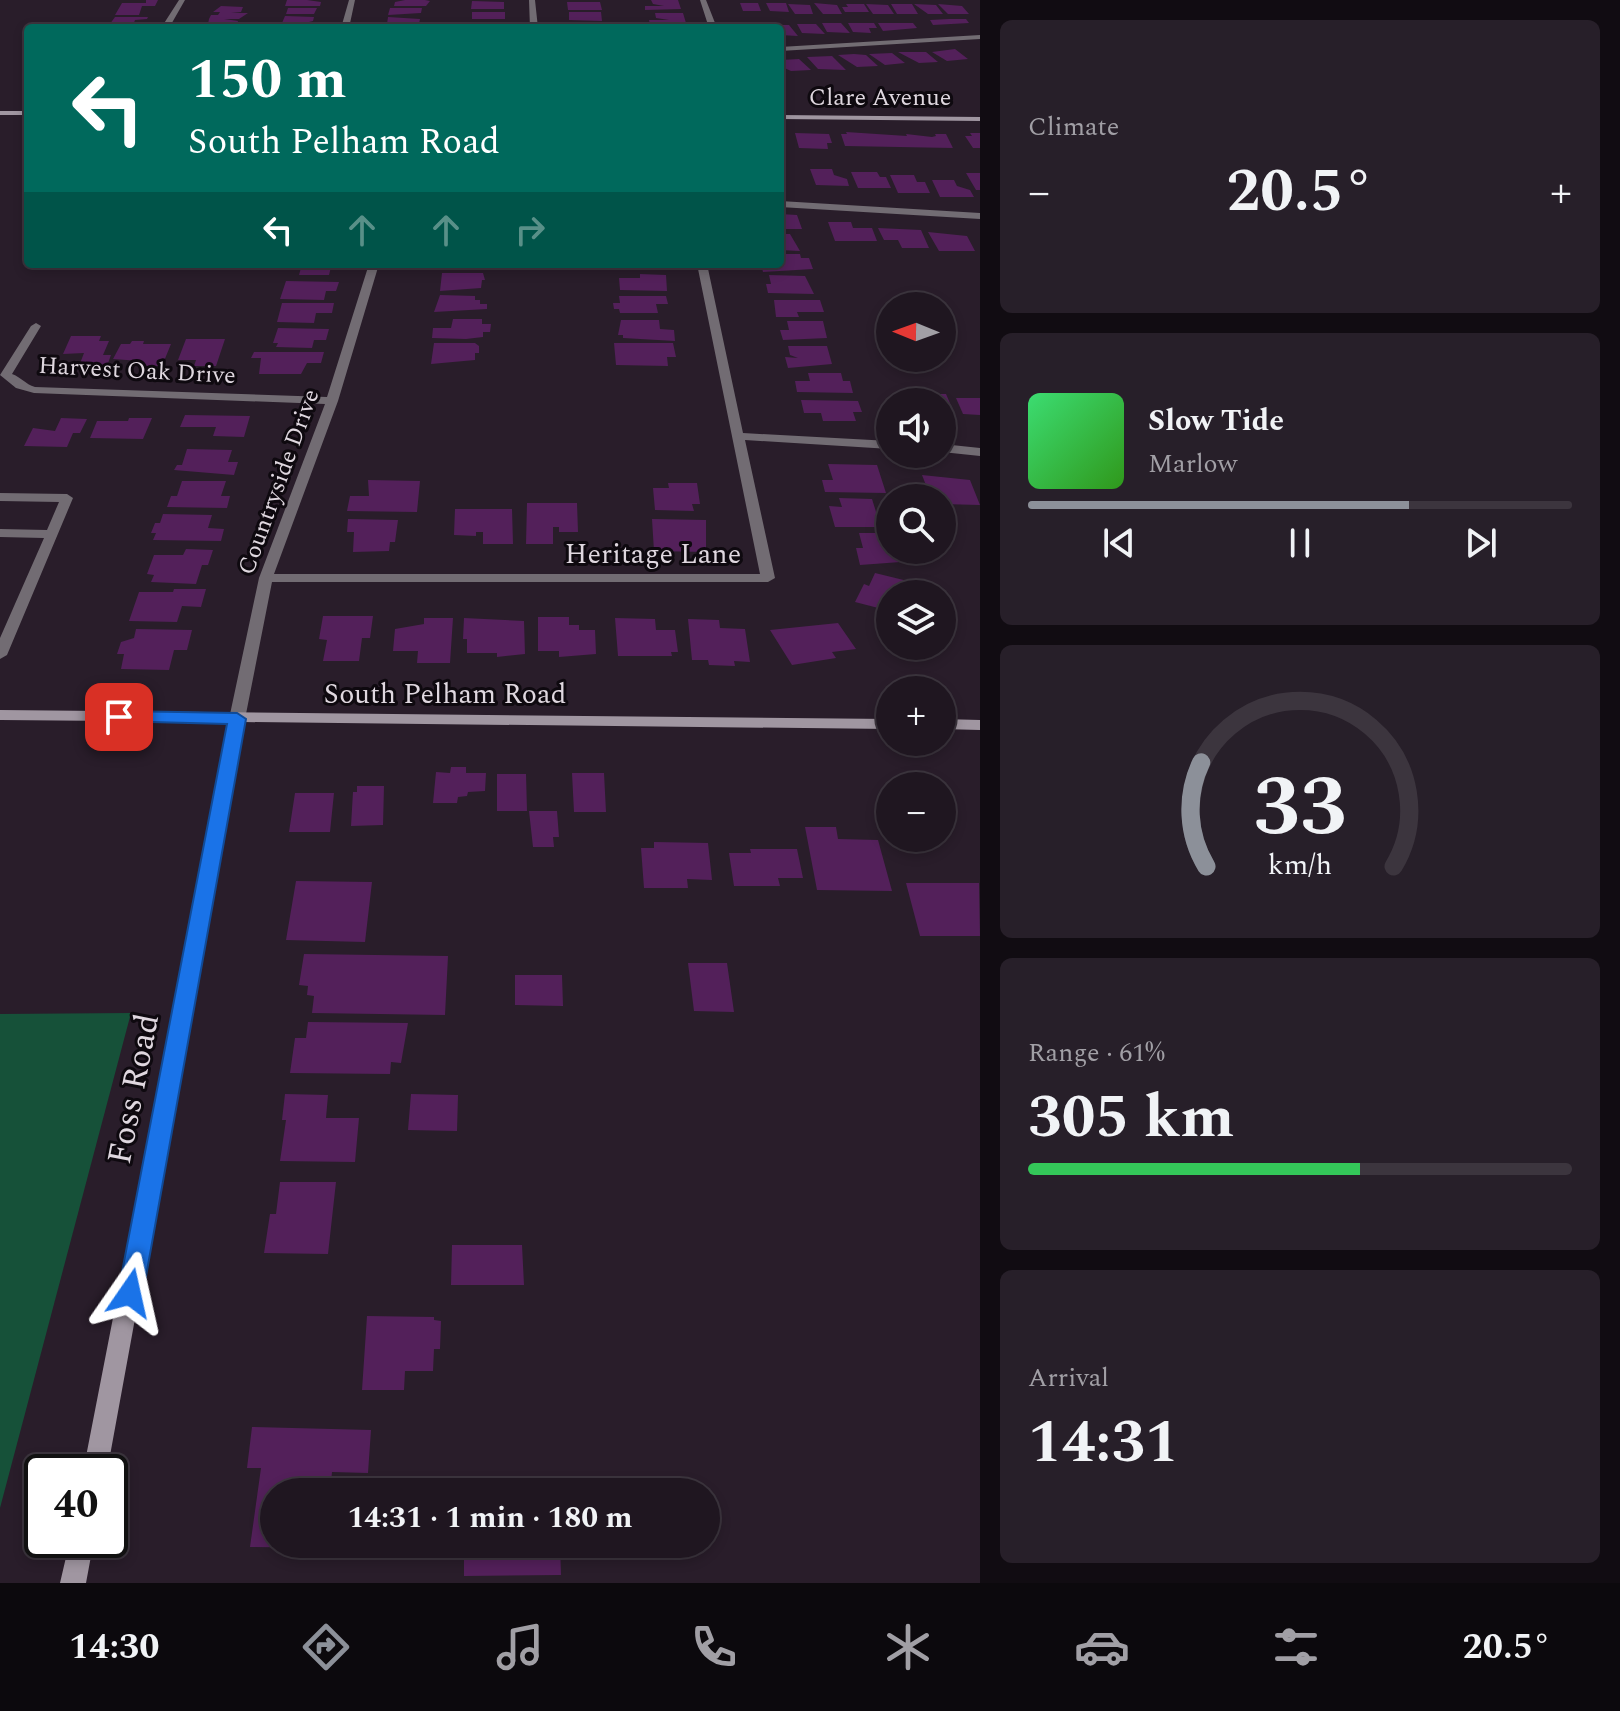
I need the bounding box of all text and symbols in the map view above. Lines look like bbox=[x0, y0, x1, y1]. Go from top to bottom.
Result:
text: 150 m bbox=[188, 38, 347, 123]
icon: left bbox=[56, 56, 160, 160]
street label: Clare Avenue bbox=[809, 80, 951, 116]
text: Climate bbox=[1028, 107, 1119, 147]
text: South Pelham Road bbox=[188, 115, 500, 170]
text: 20.5° bbox=[1226, 146, 1374, 238]
text: − bbox=[1028, 159, 1050, 226]
text: + bbox=[1550, 159, 1572, 226]
icon: left bbox=[256, 208, 300, 252]
icon: ahead bbox=[340, 208, 384, 252]
icon: ahead bbox=[424, 208, 468, 252]
icon: right bbox=[508, 208, 552, 252]
north arrow bbox=[876, 292, 956, 372]
map controls bbox=[876, 292, 956, 852]
street label: Harvest Oak Drive bbox=[37, 348, 237, 394]
street label: Countryside Drive bbox=[229, 384, 329, 580]
button: sound bbox=[876, 388, 956, 468]
text: Slow Tide bbox=[1148, 398, 1284, 444]
text: Marlow bbox=[1148, 444, 1237, 484]
button: search bbox=[876, 484, 956, 564]
icon: previous bbox=[1097, 521, 1141, 565]
icon: pause bbox=[1278, 521, 1322, 565]
icon: next bbox=[1459, 521, 1503, 565]
street label: Heritage Lane bbox=[565, 533, 741, 576]
button: layers bbox=[876, 580, 956, 660]
street label: South Pelham Road bbox=[324, 673, 566, 716]
button: + bbox=[876, 676, 956, 756]
pin bbox=[85, 683, 153, 751]
icon: arrive bbox=[97, 695, 141, 739]
text: 33 bbox=[1253, 745, 1347, 872]
button: − bbox=[876, 772, 956, 852]
text: km/h bbox=[1268, 845, 1332, 888]
street label: Foss Road bbox=[94, 1009, 174, 1169]
text: Range · 61% bbox=[1028, 1033, 1165, 1073]
text: 305 km bbox=[1028, 1072, 1234, 1164]
position arrow bbox=[88, 1251, 172, 1335]
text: Arrival bbox=[1028, 1358, 1109, 1398]
text: 14:31 bbox=[1028, 1397, 1179, 1489]
speed limit sign: 40 bbox=[24, 1454, 128, 1558]
text: 14:31 · 1 min · 180 m bbox=[347, 1495, 633, 1541]
icon: directions bbox=[298, 1619, 354, 1675]
icon: music bbox=[492, 1619, 548, 1675]
icon: phone bbox=[686, 1619, 742, 1675]
icon: climate bbox=[880, 1619, 936, 1675]
icon: car bbox=[1074, 1619, 1130, 1675]
icon: filters bbox=[1268, 1619, 1324, 1675]
text: 14:30 bbox=[69, 1620, 160, 1675]
text: 20.5° bbox=[1463, 1620, 1551, 1675]

